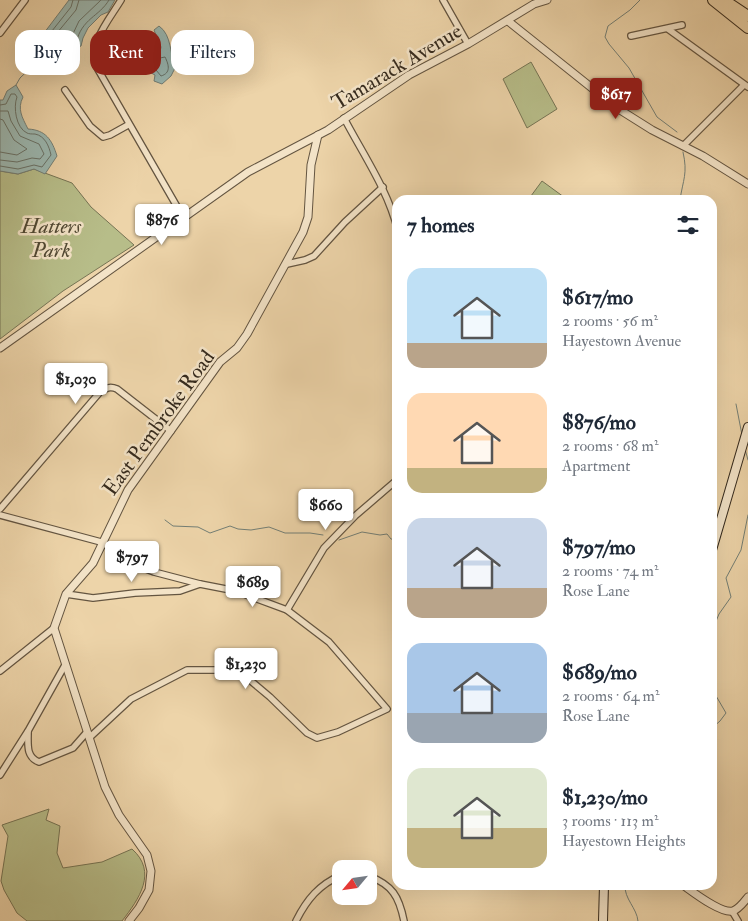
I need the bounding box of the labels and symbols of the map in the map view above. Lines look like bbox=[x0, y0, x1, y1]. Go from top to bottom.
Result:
street label: Tamarack Avenue bbox=[327, 17, 467, 116]
pin: $617 bbox=[586, 78, 646, 120]
pin: $876 bbox=[132, 204, 192, 246]
park label: Hatters Park bbox=[20, 213, 82, 264]
street label: East Pembroke Road bbox=[97, 344, 221, 501]
pin: $1,030 bbox=[35, 362, 117, 405]
pin: $660 bbox=[296, 488, 356, 531]
pin: $797 bbox=[102, 540, 162, 583]
pin: $689 bbox=[223, 566, 283, 608]
pin: $1,230 bbox=[205, 648, 287, 690]
north arrow bbox=[332, 860, 378, 905]

